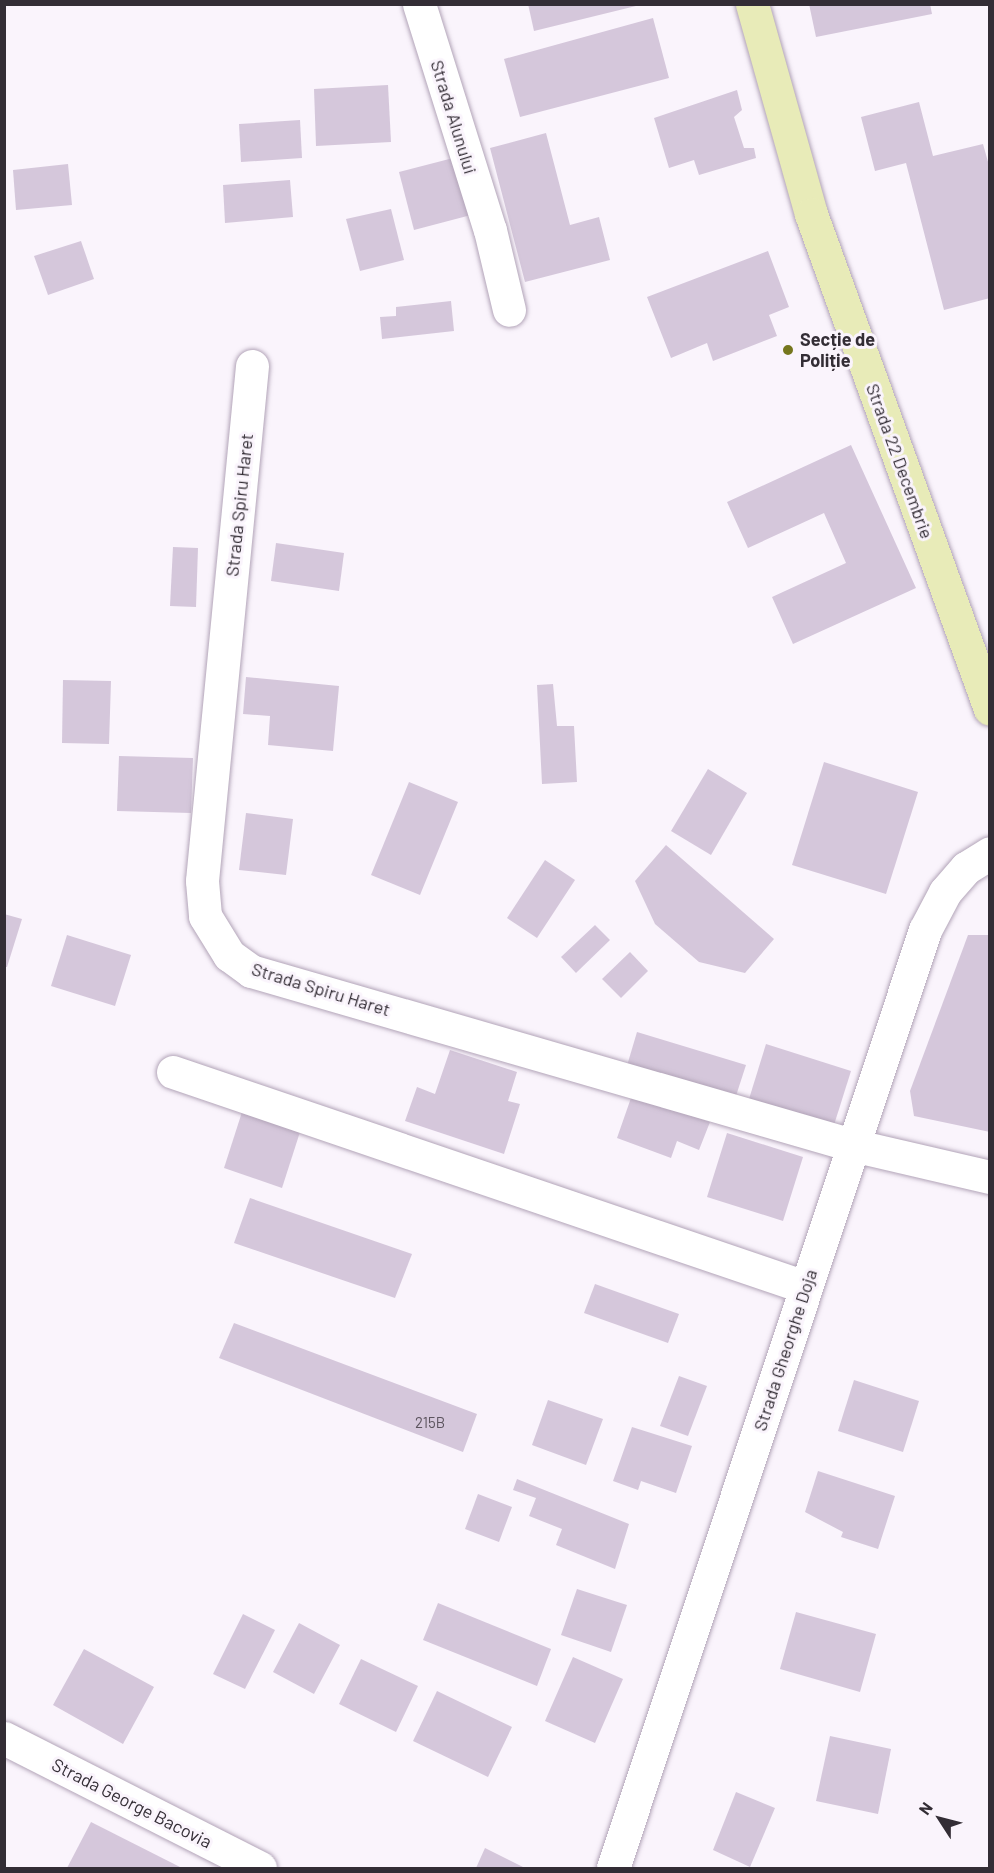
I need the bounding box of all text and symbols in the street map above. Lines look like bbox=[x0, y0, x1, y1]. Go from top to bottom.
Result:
street label: Strada Alunului bbox=[426, 57, 482, 177]
place label: Secție de Poliție bbox=[800, 329, 875, 372]
marker: Secție de Poliție bbox=[781, 343, 795, 357]
street label: Strada 22 Decembrie bbox=[862, 381, 938, 541]
street label: Strada Spiru Haret bbox=[221, 432, 257, 578]
street label: Strada Spiru Haret bbox=[249, 958, 393, 1020]
street label: Strada Gheorghe Doja bbox=[749, 1266, 821, 1434]
house number: 215B bbox=[415, 1414, 445, 1432]
street label: Strada George Bacovia bbox=[48, 1753, 216, 1853]
north arrow bbox=[910, 1789, 970, 1849]
text: N bbox=[914, 1798, 936, 1818]

